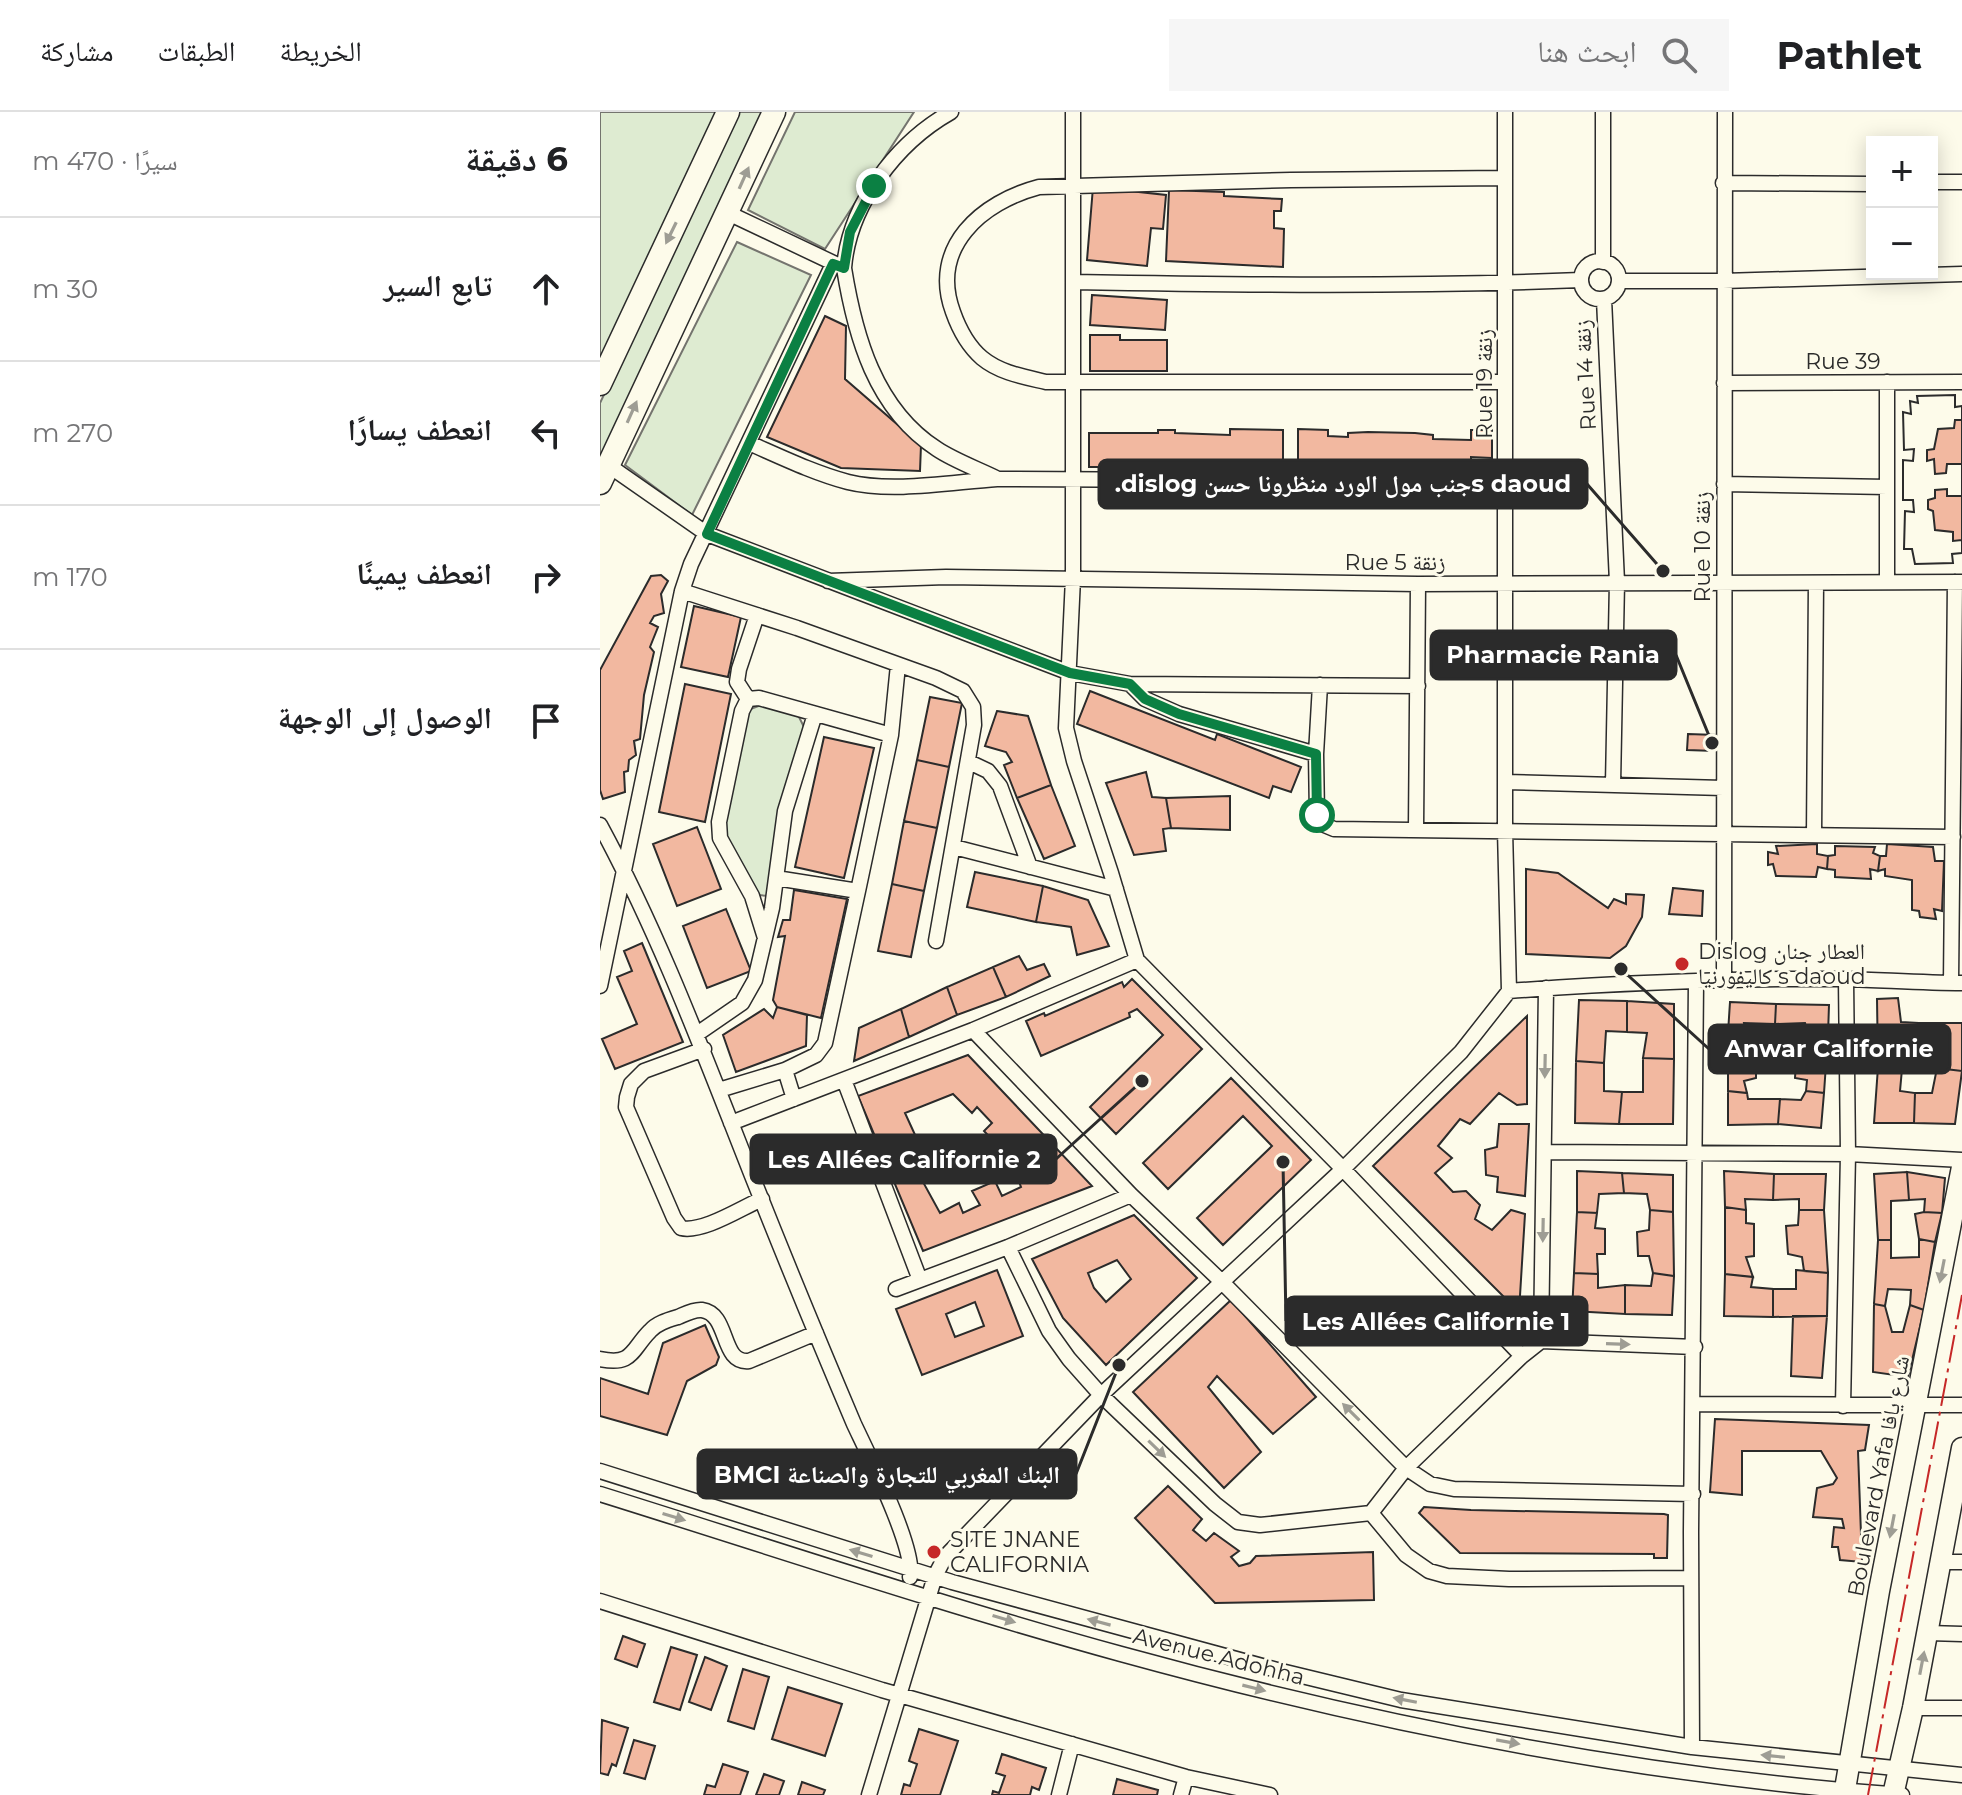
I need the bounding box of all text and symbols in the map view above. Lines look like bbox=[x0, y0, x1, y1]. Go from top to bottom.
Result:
search box bbox=[1169, 19, 1729, 91]
text: Pathlet bbox=[1777, 32, 1922, 79]
text: ابحث هنا bbox=[1537, 33, 1637, 70]
icon: search bbox=[1657, 33, 1701, 77]
text: مشاركة bbox=[40, 34, 114, 68]
text: الطبقات bbox=[158, 34, 235, 68]
text: الخريطة bbox=[279, 34, 362, 68]
map controls bbox=[1866, 136, 1938, 280]
button: + bbox=[1866, 136, 1938, 208]
text: 6 دقيقة bbox=[465, 138, 568, 180]
text: سيرًا · 470 m bbox=[32, 145, 178, 177]
one-way arrow bbox=[738, 166, 751, 189]
route end bbox=[856, 168, 892, 204]
button: − bbox=[1866, 208, 1938, 280]
one-way arrow bbox=[664, 221, 678, 245]
text: تابع السير bbox=[383, 267, 492, 304]
icon: ahead bbox=[524, 267, 568, 311]
text: 30 m bbox=[32, 273, 98, 305]
street label: Rue 14 زنقة bbox=[1569, 319, 1602, 431]
street label: Rue 19 زنقة bbox=[1471, 329, 1498, 439]
street label: Rue 39 bbox=[1805, 348, 1881, 375]
one-way arrow bbox=[625, 400, 639, 424]
text: انعطف يسارًا bbox=[347, 411, 492, 448]
icon: left bbox=[524, 411, 568, 455]
text: 270 m bbox=[32, 417, 113, 449]
callout: .dislog جنب مول الورد منظرونا حسنs daoud bbox=[1099, 460, 1587, 508]
text: .dislog جنب مول الورد منظرونا حسنs daoud bbox=[1115, 469, 1571, 498]
street label: Rue 10 زنقة bbox=[1689, 491, 1716, 603]
street label: Rue 5 زنقة bbox=[1345, 549, 1445, 576]
text: انعطف يمينًا bbox=[356, 555, 492, 592]
icon: right bbox=[524, 555, 568, 599]
text: 170 m bbox=[32, 561, 108, 593]
callout: Pharmacie Rania bbox=[1431, 631, 1676, 679]
text: Pharmacie Rania bbox=[1446, 640, 1660, 669]
text: الوصول إلى الوجهة bbox=[278, 699, 492, 736]
icon: arrive bbox=[524, 699, 568, 743]
route start bbox=[1299, 797, 1335, 833]
place label: Dislog العطار جنان كاليفورنيا s daoud bbox=[1698, 938, 1866, 990]
marker: Dislog العطار جنان كاليفورنيا s daoud bbox=[1673, 955, 1691, 973]
callout: Anwar Californie bbox=[1709, 1025, 1950, 1073]
text: Anwar Californie bbox=[1723, 1034, 1934, 1063]
one-way arrow bbox=[1539, 1054, 1551, 1079]
callout: Les Allées Californie 2 bbox=[751, 1135, 1056, 1183]
text: Les Allées Californie 2 bbox=[767, 1145, 1041, 1174]
one-way arrow bbox=[1536, 1218, 1549, 1243]
one-way arrow bbox=[1935, 1259, 1948, 1284]
callout: Les Allées Californie 1 bbox=[1286, 1297, 1587, 1345]
text: Les Allées Californie 1 bbox=[1302, 1307, 1570, 1336]
one-way arrow bbox=[1606, 1337, 1631, 1350]
street label: Boulevard Yafa شارع يافا bbox=[1842, 1353, 1915, 1599]
one-way arrow bbox=[1342, 1404, 1361, 1422]
one-way arrow bbox=[1147, 1439, 1166, 1458]
callout: BMCI البنك المغربي للتجارة والصناعة bbox=[698, 1450, 1076, 1498]
text: BMCI البنك المغربي للتجارة والصناعة bbox=[714, 1460, 1060, 1494]
one-way arrow bbox=[663, 1511, 687, 1524]
one-way arrow bbox=[1885, 1514, 1898, 1539]
place label: SITE JNANE CALIFORNIA bbox=[950, 1526, 1089, 1578]
marker: SITE JNANE CALIFORNIA bbox=[925, 1543, 943, 1561]
one-way arrow bbox=[849, 1546, 873, 1559]
one-way arrow bbox=[992, 1613, 1016, 1626]
one-way arrow bbox=[1086, 1615, 1111, 1627]
street label: Avenue Adohha bbox=[1130, 1622, 1307, 1691]
one-way arrow bbox=[1916, 1651, 1929, 1676]
one-way arrow bbox=[1242, 1683, 1267, 1695]
one-way arrow bbox=[1392, 1693, 1417, 1705]
one-way arrow bbox=[1496, 1736, 1521, 1748]
one-way arrow bbox=[1760, 1750, 1785, 1763]

